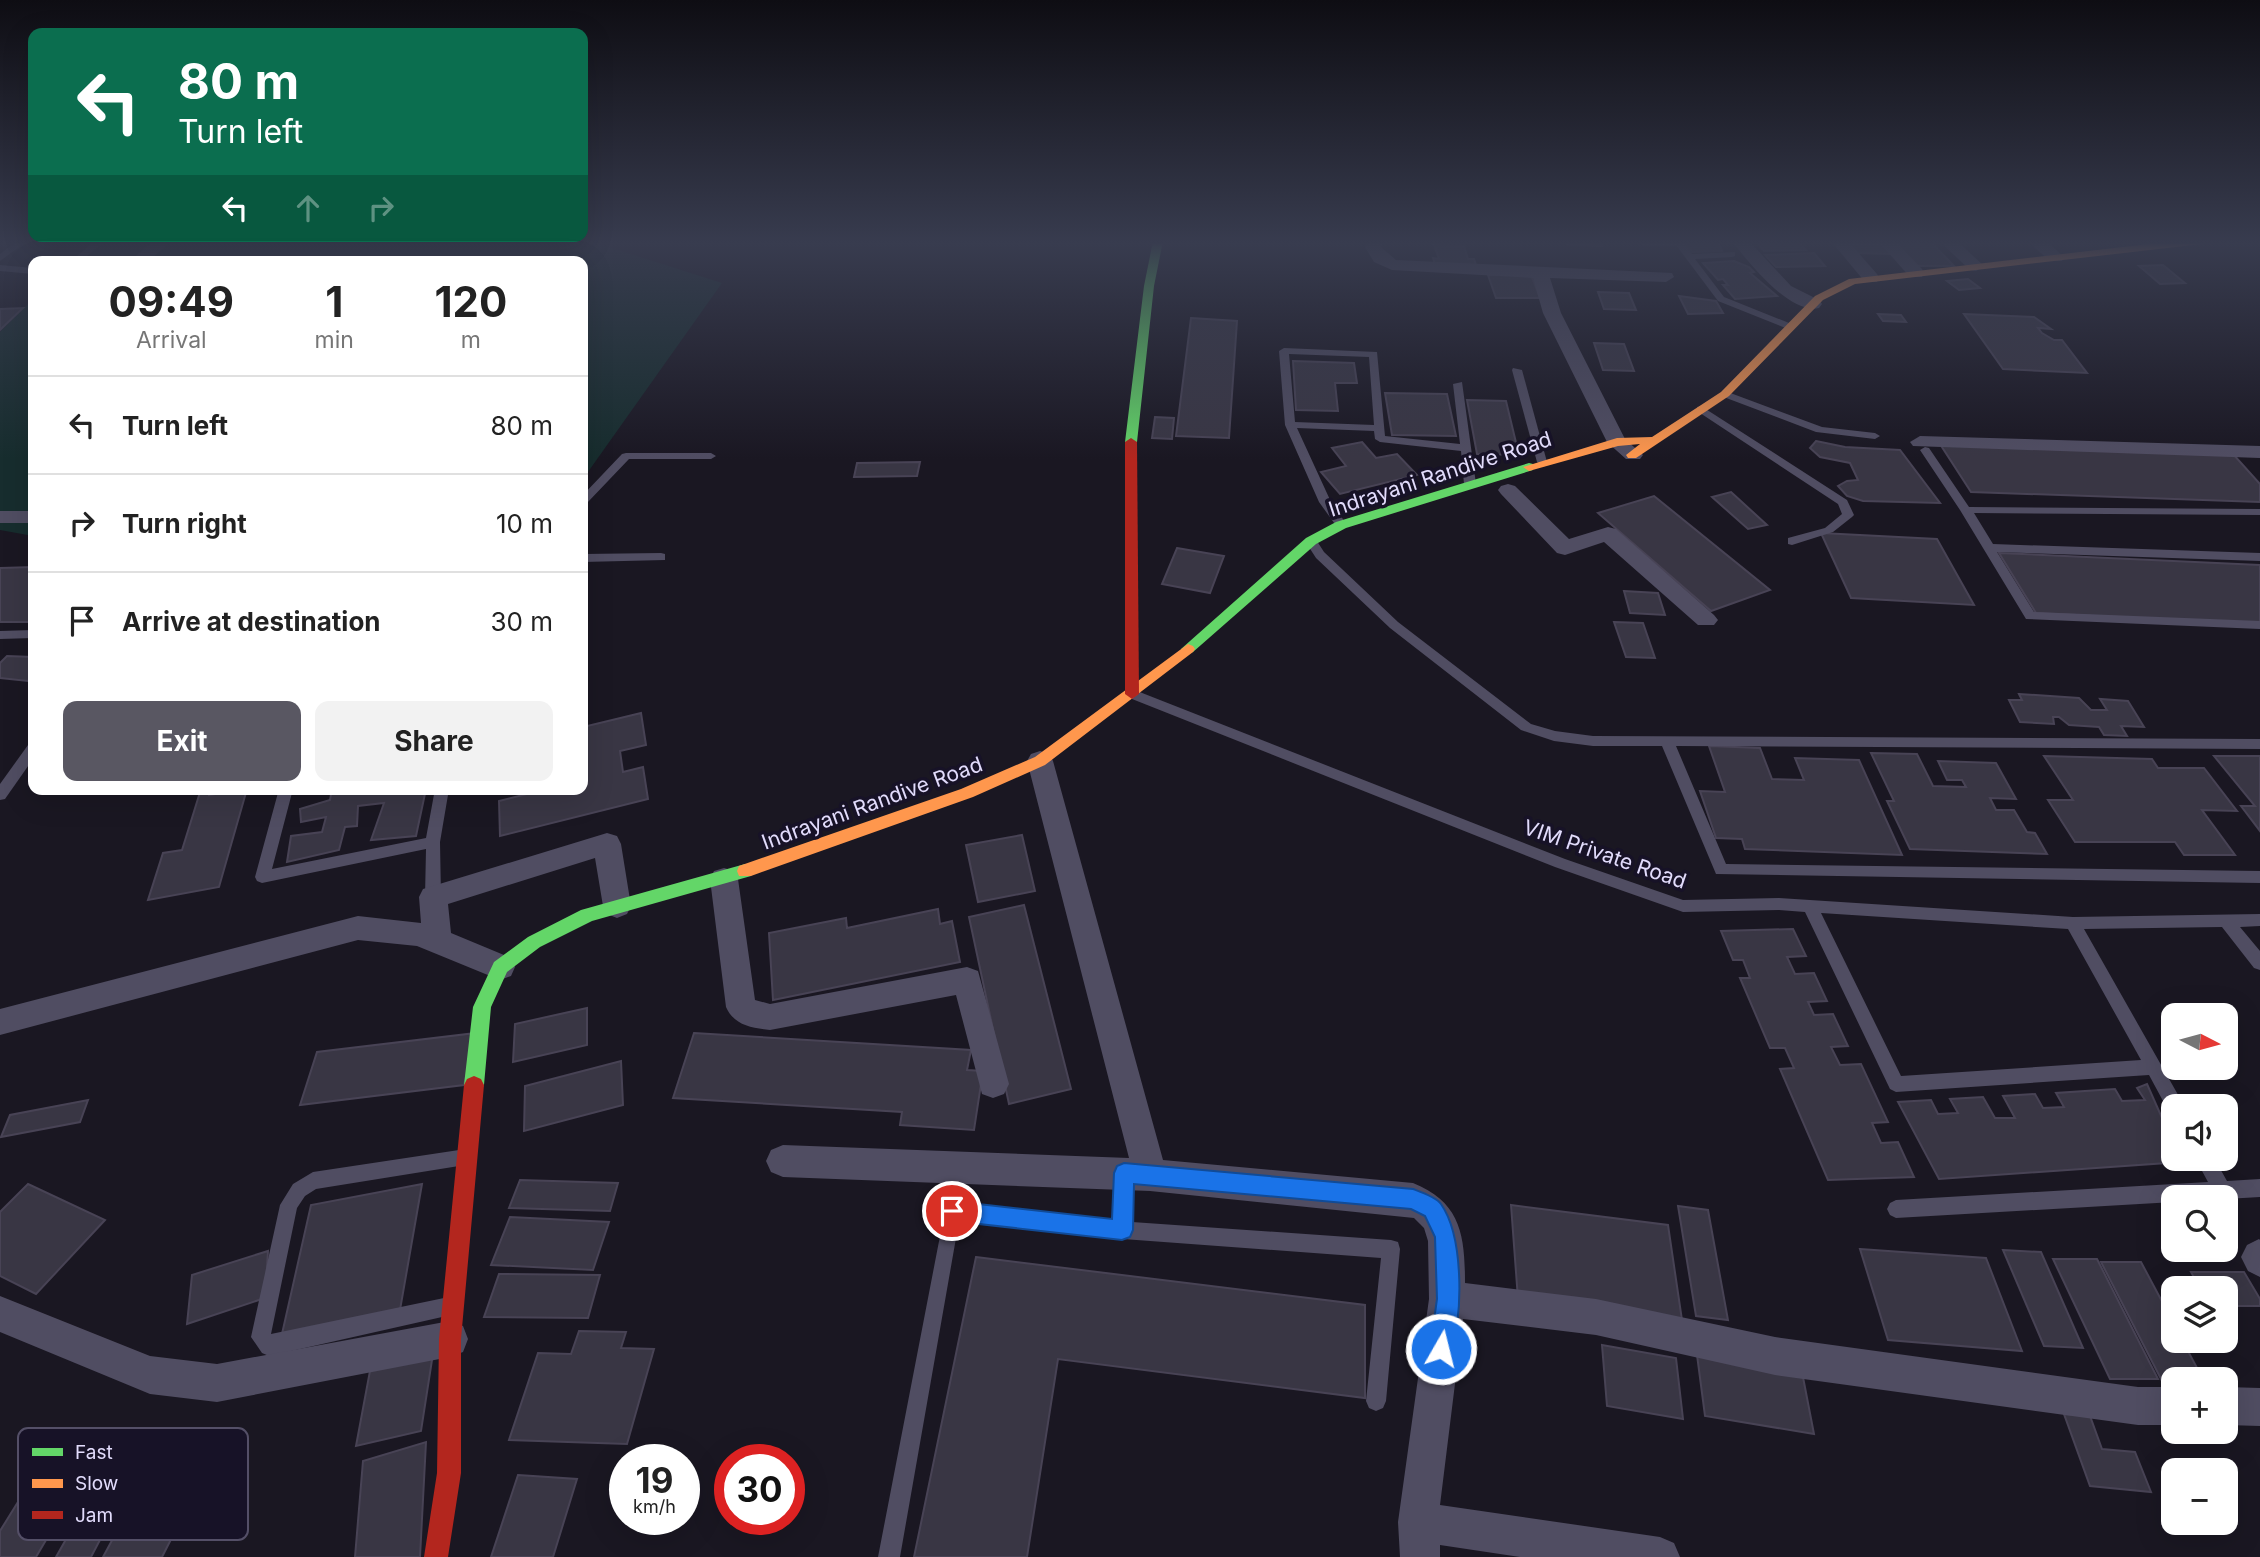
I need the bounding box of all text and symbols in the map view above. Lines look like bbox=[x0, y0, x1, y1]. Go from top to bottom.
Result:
text: 80 m bbox=[178, 52, 299, 111]
icon: left bbox=[63, 56, 154, 147]
text: Turn left bbox=[178, 112, 303, 151]
icon: left bbox=[216, 189, 254, 227]
icon: ahead bbox=[289, 189, 327, 227]
icon: right bbox=[362, 189, 400, 227]
text: 09:49 bbox=[109, 276, 234, 327]
text: 1 bbox=[325, 276, 343, 327]
text: 120 bbox=[434, 276, 507, 327]
text: Arrival bbox=[136, 326, 207, 354]
text: min bbox=[315, 326, 354, 354]
text: m bbox=[461, 326, 481, 354]
icon: left bbox=[63, 406, 101, 444]
text: Turn left bbox=[122, 410, 228, 441]
text: 80 m bbox=[490, 410, 553, 441]
street label: Indrayani Randive Road bbox=[1325, 426, 1555, 522]
icon: right bbox=[63, 504, 101, 542]
text: Turn right bbox=[122, 508, 247, 539]
text: 10 m bbox=[496, 508, 553, 539]
icon: arrive bbox=[63, 602, 101, 640]
text: Arrive at destination bbox=[122, 606, 381, 637]
text: 30 m bbox=[490, 606, 553, 637]
button: Exit bbox=[63, 701, 301, 781]
button: Share bbox=[315, 701, 553, 781]
street label: Indrayani Randive Road bbox=[758, 751, 986, 855]
street label: VIM Private Road bbox=[1520, 814, 1690, 894]
north arrow bbox=[2161, 1003, 2238, 1080]
map controls bbox=[2161, 1003, 2238, 1535]
button: sound bbox=[2161, 1094, 2238, 1171]
pin bbox=[922, 1181, 982, 1241]
button: search bbox=[2161, 1185, 2238, 1262]
icon: arrive bbox=[933, 1192, 971, 1230]
button: layers bbox=[2161, 1276, 2238, 1353]
position arrow bbox=[1404, 1312, 1478, 1386]
button: + bbox=[2161, 1367, 2238, 1444]
legend bbox=[18, 1428, 248, 1540]
text: Fast bbox=[75, 1441, 113, 1464]
speed limit sign: 30 bbox=[714, 1444, 805, 1535]
button: − bbox=[2161, 1458, 2238, 1535]
text: 19 bbox=[636, 1459, 673, 1501]
text: Slow bbox=[75, 1472, 118, 1495]
text: km/h bbox=[633, 1496, 676, 1517]
text: Jam bbox=[75, 1504, 113, 1527]

